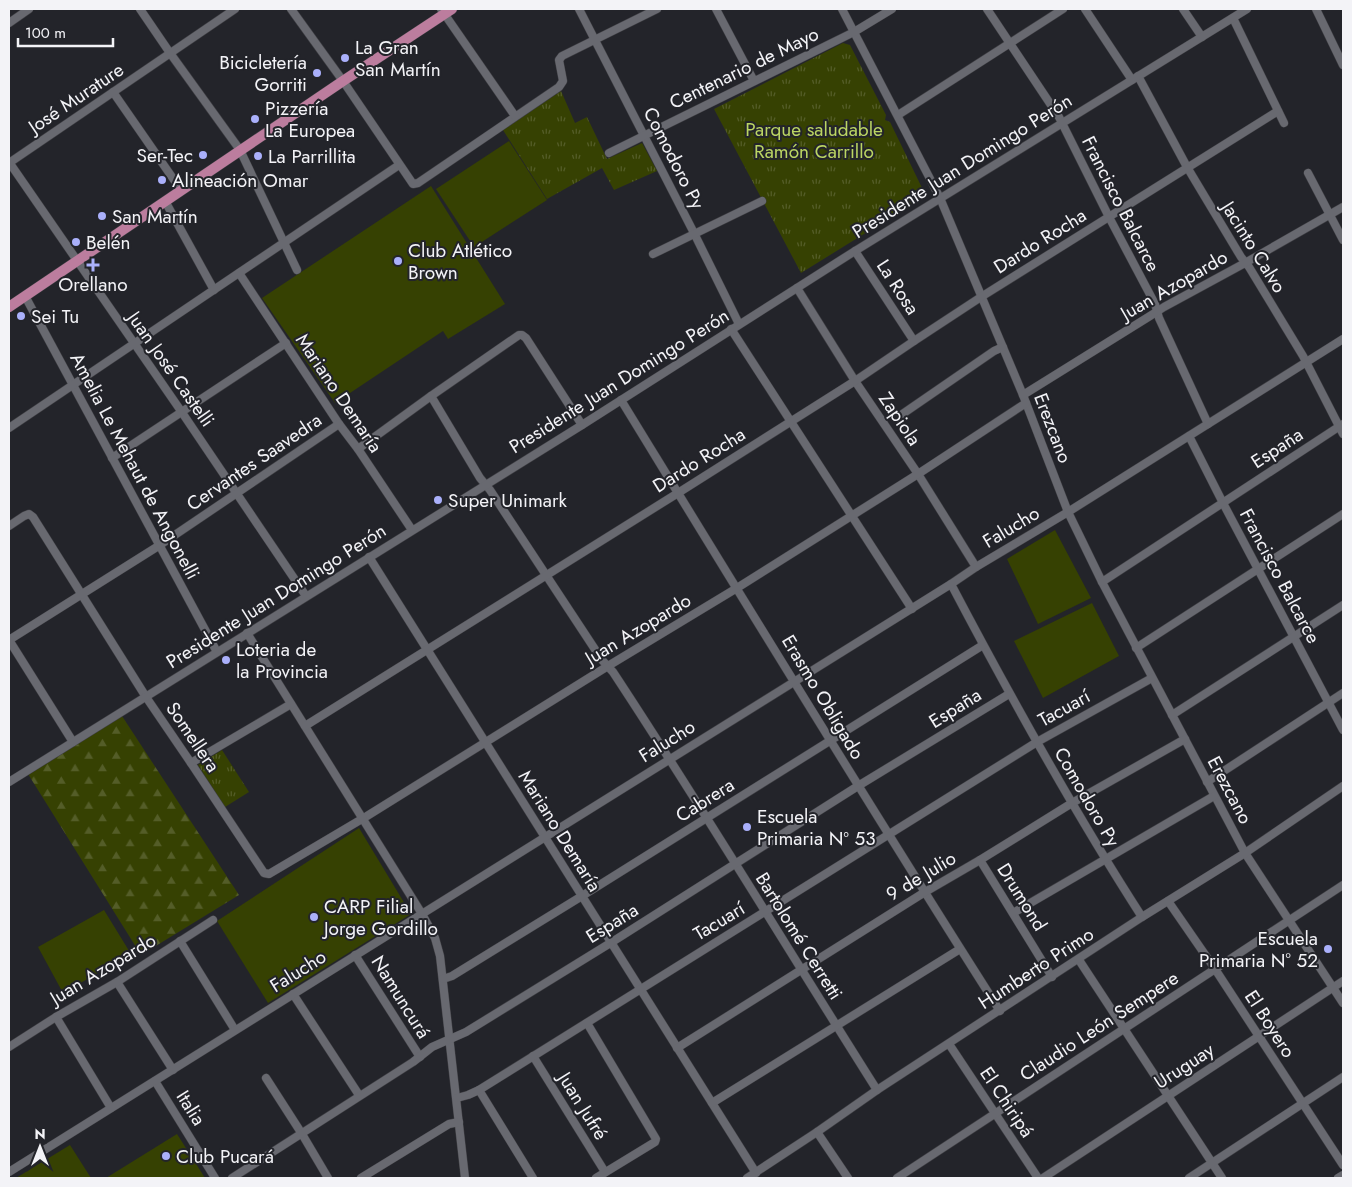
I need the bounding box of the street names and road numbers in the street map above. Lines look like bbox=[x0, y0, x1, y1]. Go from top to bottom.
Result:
street label: Centenario de Mayo bbox=[665, 20, 823, 116]
street label: José Murature bbox=[21, 56, 129, 142]
street label: Presidente Juan Domingo Perón bbox=[847, 87, 1077, 245]
street label: Comodoro Py bbox=[637, 102, 711, 214]
street label: Francisco Balcarce bbox=[1075, 131, 1167, 277]
street label: Jacinto Calvo bbox=[1214, 193, 1293, 298]
street label: Dardo Rocha bbox=[988, 202, 1092, 280]
street label: Juan Azopardo bbox=[1113, 243, 1232, 328]
street label: La Rosa bbox=[870, 254, 926, 320]
street label: Presidente Juan Domingo Perón bbox=[504, 302, 734, 460]
street label: Juan José Castelli bbox=[119, 303, 221, 432]
street label: Mariano Demaría bbox=[289, 328, 389, 458]
street label: Amelia Le Mehaut de Angonelli bbox=[64, 348, 206, 584]
street label: Zapiola bbox=[872, 387, 928, 451]
street label: Erezcano bbox=[1027, 389, 1079, 467]
street label: Cervantes Saavedra bbox=[181, 407, 327, 517]
street label: Dardo Rocha bbox=[647, 421, 751, 499]
street label: España bbox=[1246, 421, 1308, 475]
street label: Falucho bbox=[978, 499, 1044, 555]
street label: Francisco Balcarce bbox=[1233, 504, 1327, 648]
street label: Presidente Juan Domingo Perón bbox=[161, 517, 391, 675]
street label: Juan Azopardo bbox=[577, 587, 696, 673]
street label: Erasmo Obligado bbox=[775, 630, 871, 764]
street label: España bbox=[924, 681, 986, 735]
street label: Tacuarí bbox=[1033, 682, 1096, 733]
street label: Somellera bbox=[160, 696, 226, 778]
street label: Falucho bbox=[634, 713, 700, 769]
street label: Comodoro Py bbox=[1048, 742, 1127, 852]
street label: Erezcano bbox=[1201, 751, 1259, 829]
street label: Mariano Demaría bbox=[512, 765, 608, 897]
street label: Cabrera bbox=[670, 771, 740, 829]
street label: 9 de Julio bbox=[881, 845, 961, 907]
street label: Drumond bbox=[991, 858, 1053, 936]
street label: Bartolomé Cerretti bbox=[749, 867, 849, 1005]
street label: Tacuarí bbox=[688, 895, 751, 947]
street label: España bbox=[581, 896, 643, 950]
street label: Humberto Primo bbox=[973, 921, 1099, 1015]
street label: Juan Azopardo bbox=[42, 927, 161, 1013]
street label: Falucho bbox=[265, 943, 331, 999]
street label: Namuncurá bbox=[365, 950, 437, 1044]
street label: Claudio León Sempere bbox=[1014, 964, 1184, 1088]
street label: El Boyero bbox=[1238, 985, 1302, 1063]
street label: Uruguay bbox=[1149, 1036, 1220, 1095]
street label: El Chiripá bbox=[973, 1061, 1041, 1143]
street label: Juan Jufré bbox=[550, 1064, 615, 1145]
street label: Italia bbox=[170, 1085, 212, 1131]

